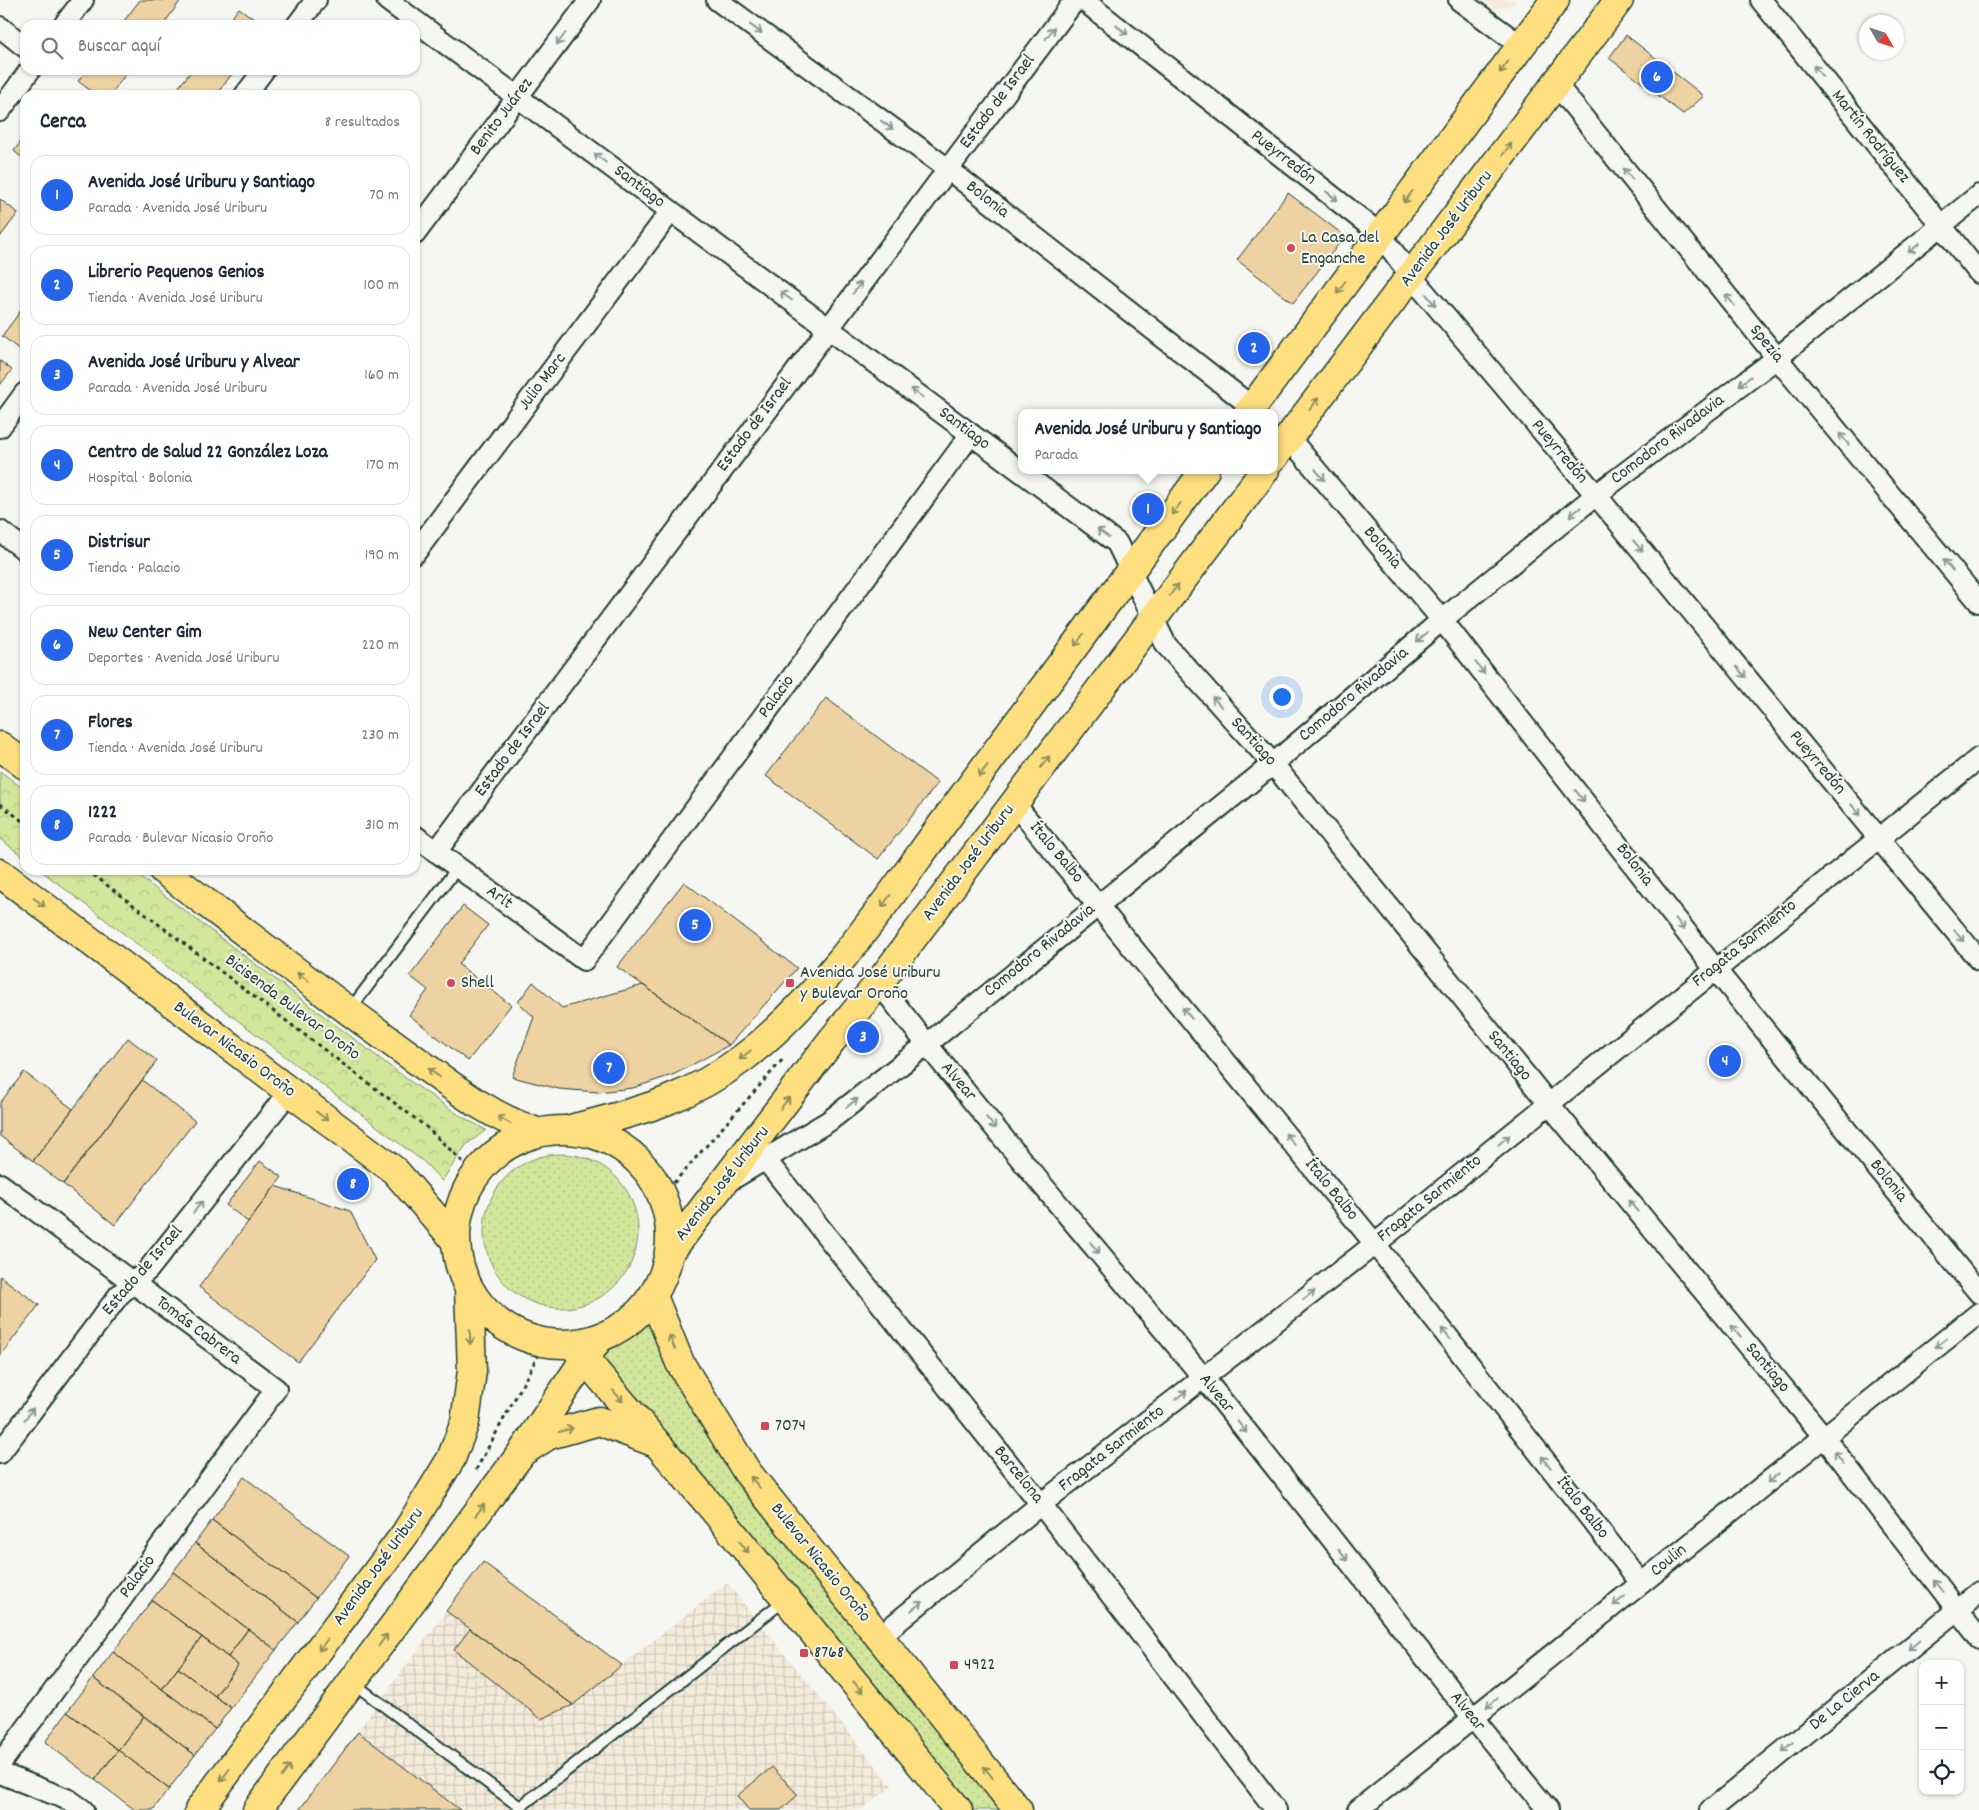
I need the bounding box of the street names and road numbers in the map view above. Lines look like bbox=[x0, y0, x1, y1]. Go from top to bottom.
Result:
street label: Estado de Israel bbox=[954, 49, 1042, 154]
street label: Benito Juárez bbox=[464, 73, 540, 161]
street label: Martín Rodríguez bbox=[1825, 85, 1916, 189]
street label: Pueyrredón bbox=[1245, 124, 1321, 192]
street label: Santiago bbox=[608, 159, 670, 215]
street label: Avenida José Uriburu bbox=[1395, 165, 1499, 293]
street label: Bolonia bbox=[960, 175, 1014, 225]
street label: Spezia bbox=[1743, 320, 1790, 369]
street label: Julio Marc bbox=[513, 348, 573, 416]
street label: Estado de Israel bbox=[711, 372, 799, 477]
street label: Comodoro Rivadavia bbox=[1606, 389, 1731, 491]
street label: Santiago bbox=[933, 401, 995, 457]
street label: Pueyrredón bbox=[1525, 414, 1593, 490]
street label: Bolonia bbox=[1357, 521, 1408, 575]
street label: Comodoro Rivadavia bbox=[1294, 641, 1415, 749]
street label: Palacio bbox=[753, 670, 801, 724]
street label: Estado de Israel bbox=[469, 697, 557, 802]
street label: Santiago bbox=[1224, 712, 1282, 772]
street label: Pueyrredón bbox=[1783, 725, 1851, 801]
street label: Avenida José Uriburu bbox=[917, 799, 1021, 927]
street label: Ítalo Balbo bbox=[1023, 817, 1089, 889]
street label: Bolonia bbox=[1609, 838, 1659, 892]
street label: Arlt bbox=[481, 880, 518, 916]
street label: Fragata Sarmiento bbox=[1687, 894, 1803, 994]
street label: Comodoro Rivadavia bbox=[979, 898, 1101, 1004]
street label: Bicisenda Bulevar Oroño bbox=[219, 949, 365, 1067]
street label: Bulevar Nicasio Oroño bbox=[168, 996, 300, 1104]
street label: Santiago bbox=[1481, 1025, 1537, 1087]
street label: Alvear bbox=[934, 1057, 982, 1107]
street label: Avenida José Uriburu bbox=[670, 1121, 776, 1247]
street label: Fragata Sarmiento bbox=[1372, 1149, 1488, 1249]
street label: Ítalo Balbo bbox=[1298, 1154, 1364, 1226]
street label: Bolonia bbox=[1863, 1154, 1913, 1208]
street label: Estado de Israel bbox=[97, 1220, 190, 1322]
street label: Tomás Cabrera bbox=[150, 1290, 246, 1372]
street label: Santiago bbox=[1738, 1337, 1796, 1399]
street label: Alvear bbox=[1192, 1369, 1240, 1419]
street label: Fragata Sarmiento bbox=[1054, 1400, 1170, 1498]
street label: Barcelona bbox=[987, 1441, 1049, 1510]
street label: Ítalo Balbo bbox=[1549, 1471, 1615, 1545]
street label: Bulevar Nicasio Oroño bbox=[764, 1498, 876, 1628]
street label: Avenida José Uriburu bbox=[328, 1503, 430, 1631]
street label: Coulin bbox=[1645, 1539, 1693, 1583]
street label: Palacio bbox=[114, 1550, 162, 1604]
street label: De La Cierva bbox=[1804, 1665, 1886, 1737]
street label: Alvear bbox=[1443, 1687, 1491, 1737]

